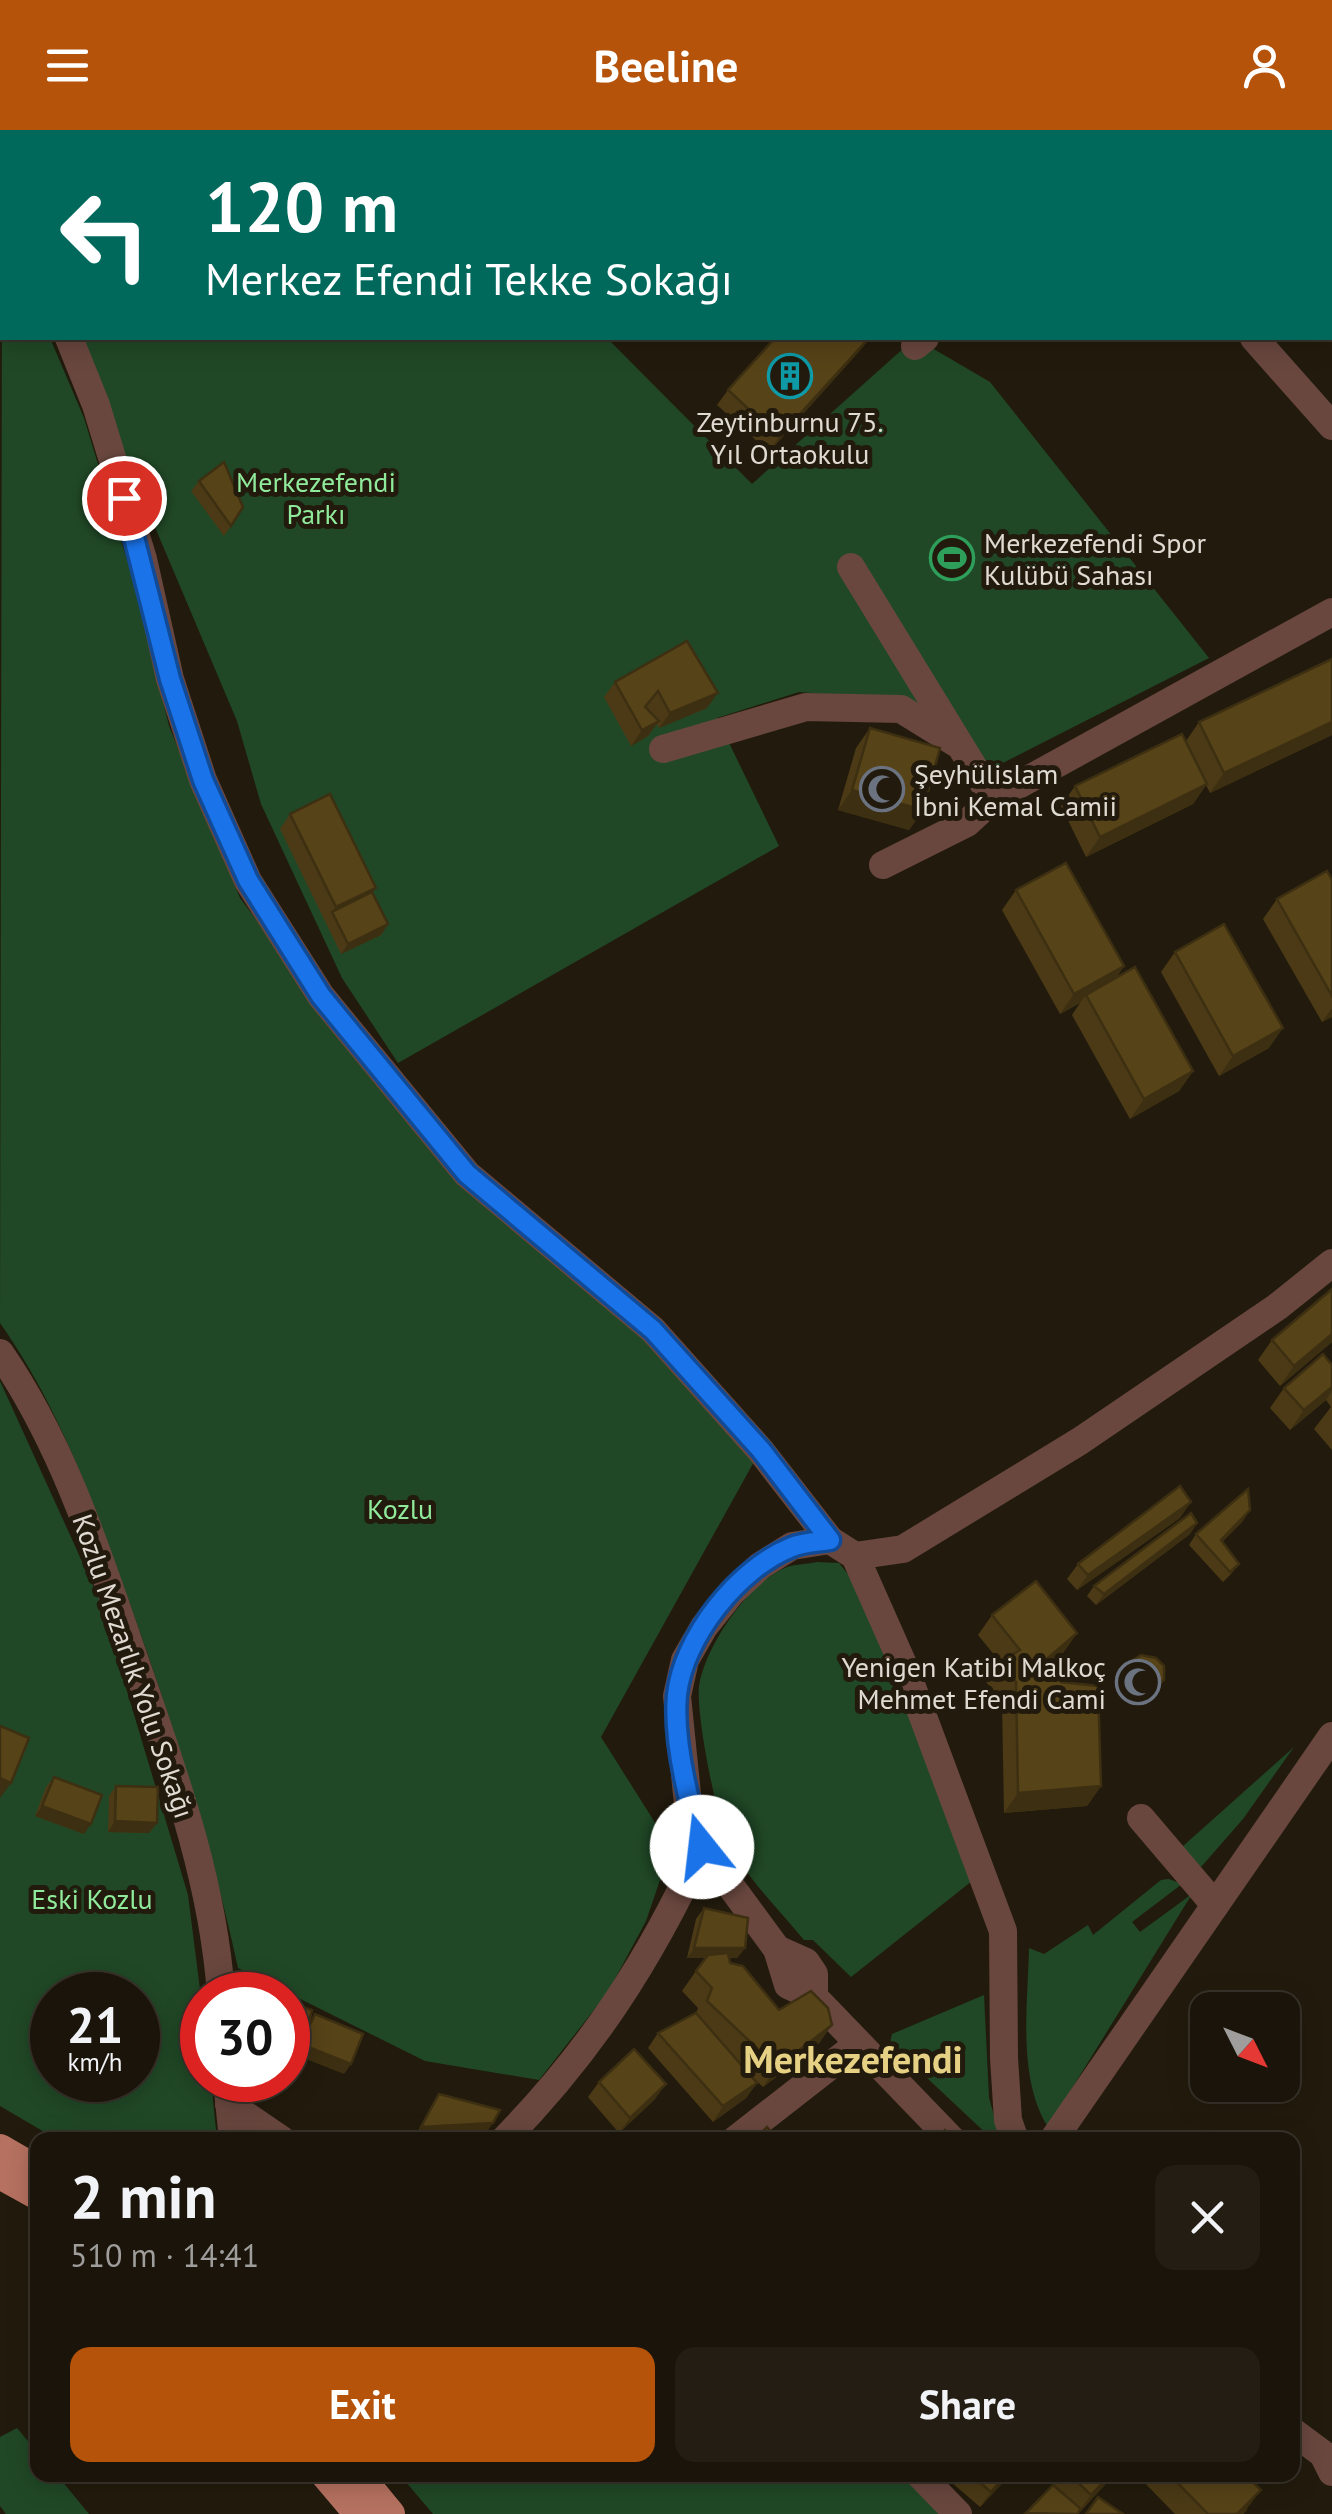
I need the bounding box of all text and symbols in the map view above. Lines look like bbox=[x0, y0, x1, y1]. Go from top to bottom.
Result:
text: Beeline bbox=[594, 36, 738, 94]
icon: menu bbox=[40, 38, 95, 93]
icon: person bbox=[1237, 38, 1292, 93]
text: 120 m bbox=[205, 161, 398, 251]
icon: left bbox=[40, 170, 170, 300]
text: Merkez Efendi Tekke Sokağı bbox=[205, 249, 733, 307]
building icon: Zeytinburnu 75. Yıl Ortaokulu bbox=[767, 353, 813, 399]
place label: Zeytinburnu 75. Yıl Ortaokulu bbox=[697, 403, 883, 472]
pin bbox=[82, 456, 167, 541]
park label: Merkezefendi Parkı bbox=[236, 463, 396, 532]
icon: arrive bbox=[97, 471, 152, 526]
place label: Merkezefendi Spor Kulübü Sahası bbox=[984, 524, 1206, 593]
sports icon: Merkezefendi Spor Kulübü Sahası bbox=[929, 535, 975, 581]
place label: Şeyhülislam İbni Kemal Camii bbox=[914, 755, 1117, 824]
mosque icon: Şeyhülislam İbni Kemal Camii bbox=[859, 766, 905, 812]
park label: Kozlu bbox=[367, 1490, 433, 1527]
street label: Kozlu Mezarlık Yolu Sokağı bbox=[65, 1509, 203, 1823]
place label: Yenigen Katibi Malkoç Mehmet Efendi Cami bbox=[841, 1648, 1106, 1717]
mosque icon: Yenigen Katibi Malkoç Mehmet Efendi Cami bbox=[1115, 1659, 1161, 1705]
position arrow bbox=[650, 1795, 754, 1899]
park label: Eski Kozlu bbox=[31, 1880, 153, 1917]
speed limit sign: 30 bbox=[180, 1972, 310, 2102]
text: 21 bbox=[67, 1992, 123, 2057]
north arrow bbox=[1190, 1992, 1300, 2102]
map controls bbox=[1190, 1992, 1300, 2102]
district label: Merkezefendi bbox=[743, 2034, 963, 2083]
text: km/h bbox=[68, 2046, 122, 2078]
text: 2 min bbox=[70, 2157, 216, 2235]
button: close bbox=[1155, 2165, 1260, 2270]
text: 510 m · 14:41 bbox=[70, 2234, 259, 2276]
button: Exit bbox=[70, 2347, 655, 2462]
button: Share bbox=[675, 2347, 1260, 2462]

